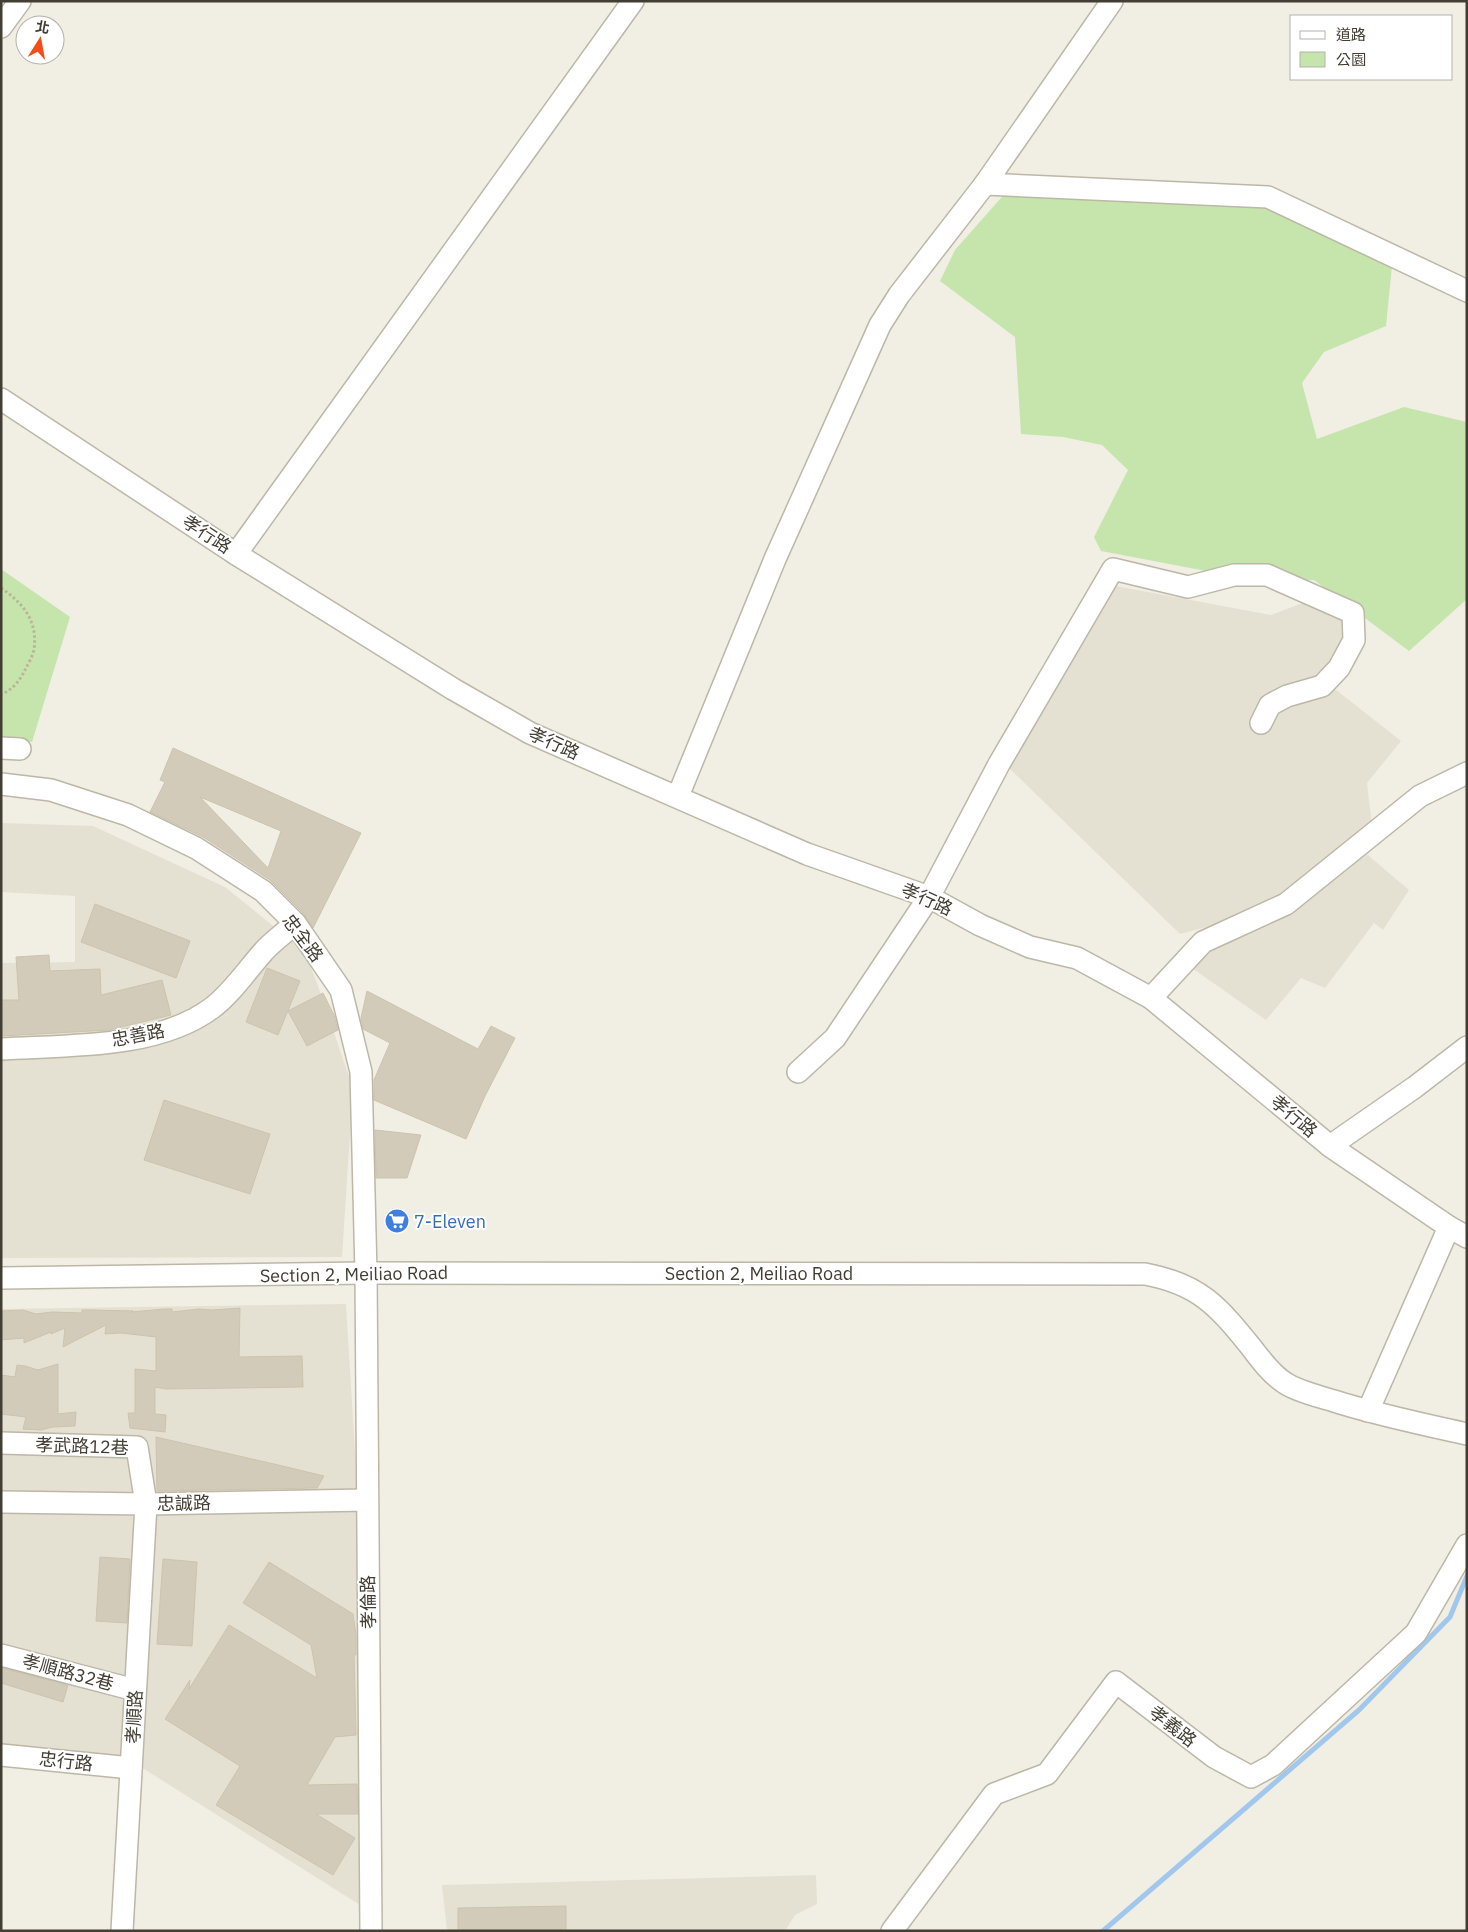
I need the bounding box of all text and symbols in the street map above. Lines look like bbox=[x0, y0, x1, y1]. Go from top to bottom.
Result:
north arrow bbox=[15, 15, 65, 65]
legend bbox=[1290, 15, 1453, 80]
text: 北 bbox=[34, 17, 51, 37]
text: 道路 bbox=[1336, 25, 1366, 44]
text: 公園 bbox=[1336, 50, 1366, 69]
street label: 孝行路 bbox=[178, 510, 236, 558]
street label: 孝行路 bbox=[525, 722, 583, 764]
street label: 孝行路 bbox=[898, 878, 956, 920]
street label: 忠全路 bbox=[278, 910, 328, 966]
street label: 忠善路 bbox=[109, 1019, 167, 1051]
street label: 孝行路 bbox=[1266, 1090, 1322, 1142]
supermarket icon: 7-Eleven bbox=[384, 1208, 410, 1234]
place label: 7-Eleven bbox=[414, 1210, 486, 1233]
street label: Section 2, Meiliao Road bbox=[260, 1261, 448, 1287]
street label: Section 2, Meiliao Road bbox=[665, 1262, 853, 1285]
street label: 孝武路12巷 bbox=[35, 1433, 129, 1459]
street label: 忠誠路 bbox=[157, 1491, 211, 1515]
street label: 孝倫路 bbox=[356, 1575, 380, 1629]
street label: 孝順路32巷 bbox=[20, 1649, 116, 1695]
street label: 孝順路 bbox=[121, 1689, 147, 1745]
street label: 孝義路 bbox=[1145, 1700, 1201, 1752]
street label: 忠行路 bbox=[38, 1747, 94, 1775]

